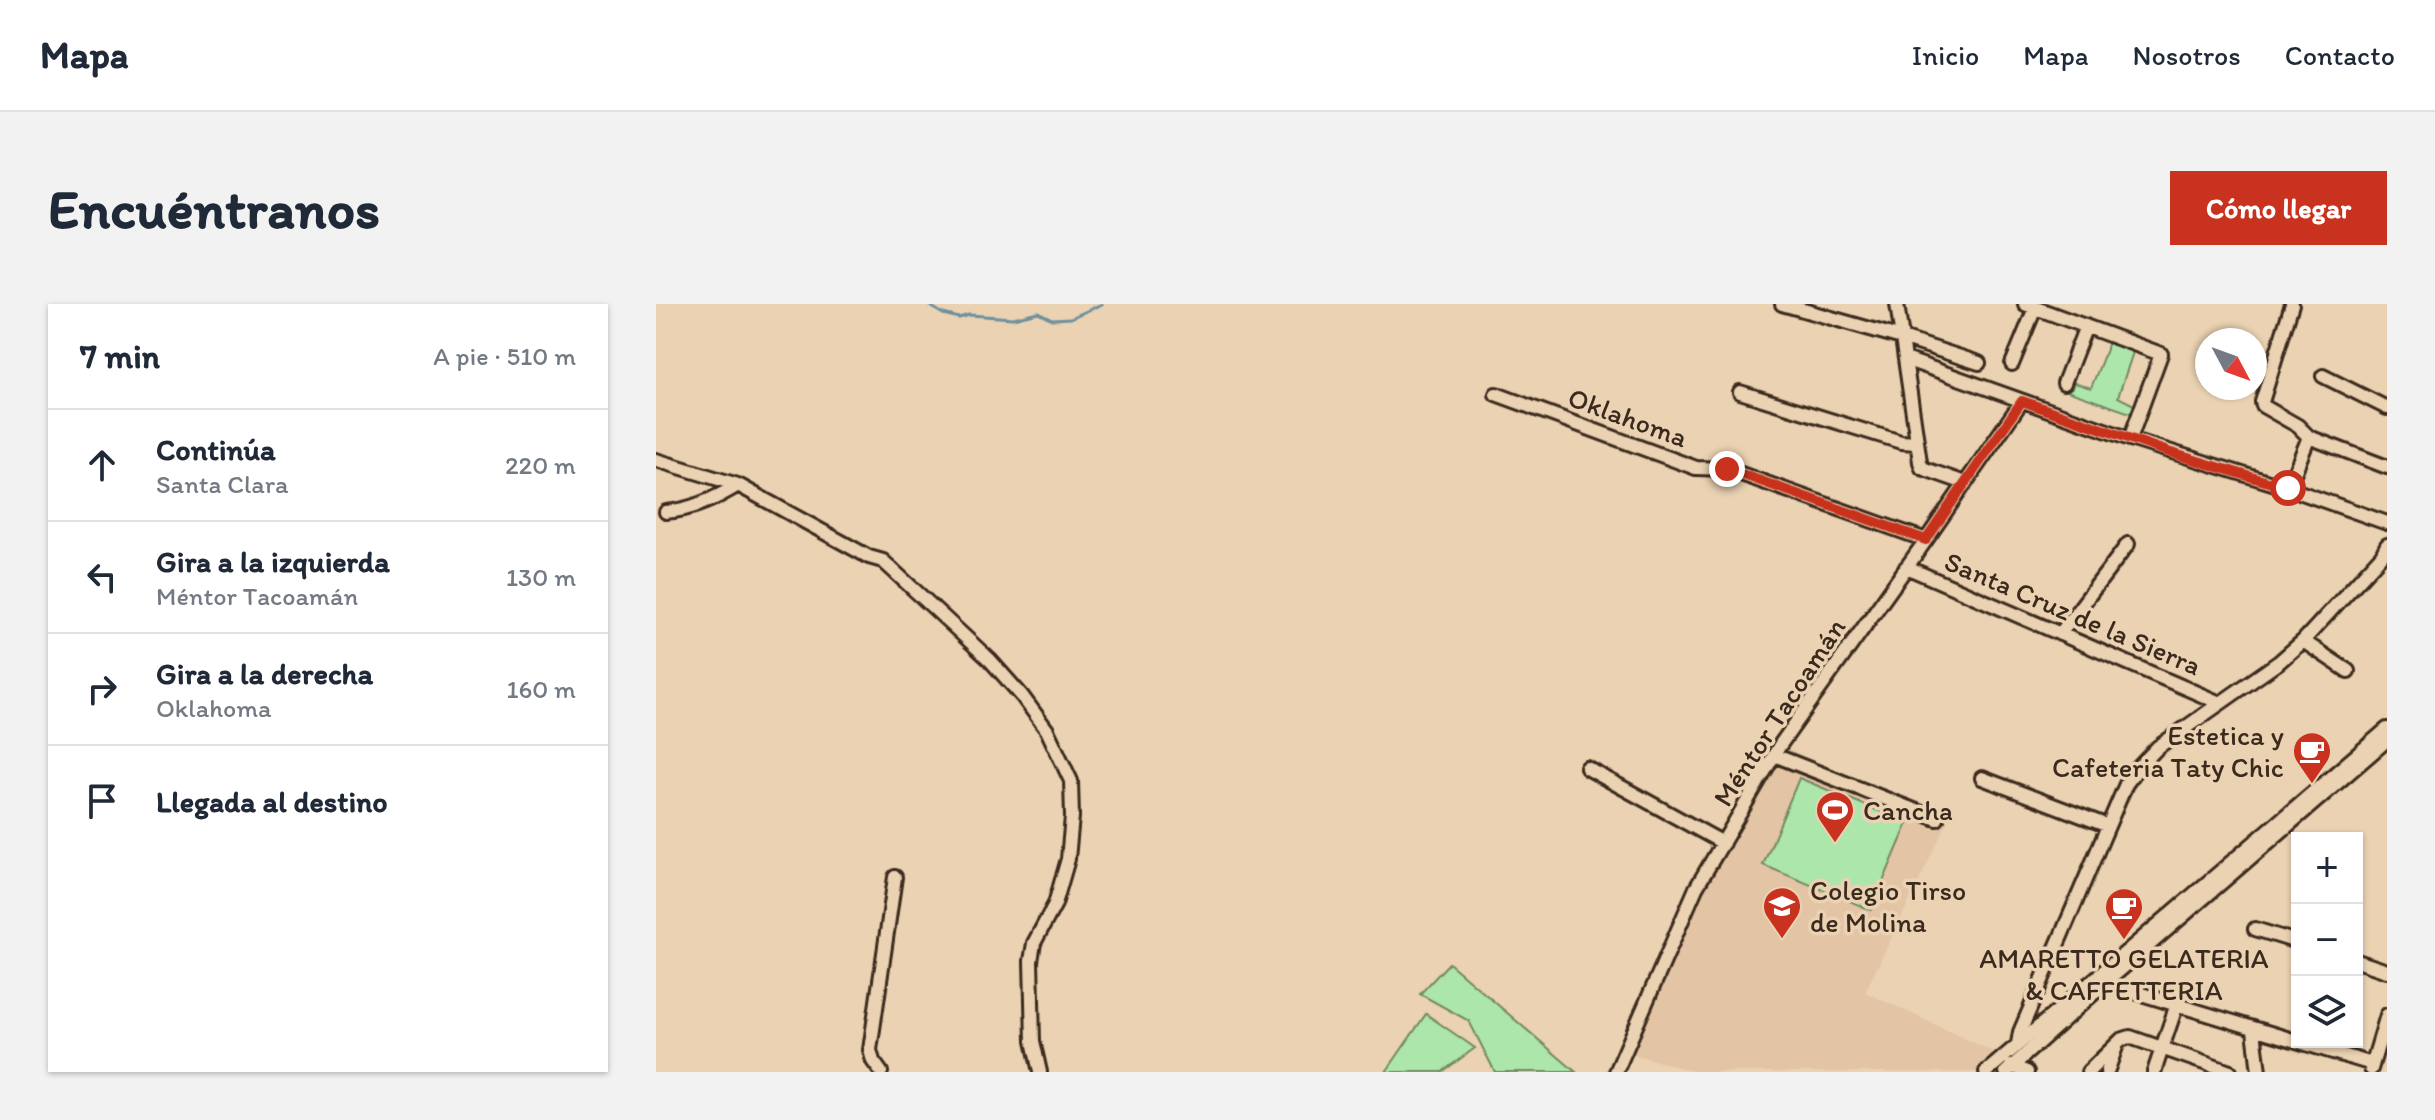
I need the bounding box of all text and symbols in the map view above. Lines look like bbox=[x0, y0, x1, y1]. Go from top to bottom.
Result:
text: Mapa bbox=[40, 32, 128, 78]
text: Inicio bbox=[1912, 38, 1979, 72]
text: Mapa bbox=[2023, 38, 2089, 72]
text: Nosotros bbox=[2133, 38, 2241, 72]
text: Contacto bbox=[2285, 38, 2395, 72]
button: Cómo llegar bbox=[2170, 171, 2387, 245]
text: Encuéntranos bbox=[48, 175, 380, 242]
north arrow bbox=[2195, 328, 2267, 400]
text: 7 min bbox=[80, 336, 160, 377]
text: A pie · 510 m bbox=[433, 340, 576, 372]
street label: Oklahoma bbox=[1564, 380, 1693, 454]
text: Continúa bbox=[156, 431, 276, 468]
icon: ahead bbox=[80, 443, 124, 487]
text: 220 m bbox=[505, 449, 576, 481]
route end bbox=[1709, 451, 1745, 487]
text: Santa Clara bbox=[156, 468, 289, 500]
route start bbox=[2270, 470, 2306, 506]
text: Gira a la izquierda bbox=[156, 543, 390, 580]
street label: Santa Cruz de la Sierra bbox=[1940, 544, 2206, 682]
icon: left bbox=[80, 555, 124, 599]
text: 130 m bbox=[506, 561, 576, 593]
text: Méntor Tacoamán bbox=[156, 580, 358, 612]
street label: Méntor Tacoamán bbox=[1705, 611, 1853, 813]
text: Gira a la derecha bbox=[156, 655, 373, 692]
icon: right bbox=[80, 667, 124, 711]
text: 160 m bbox=[506, 673, 576, 705]
text: Oklahoma bbox=[156, 692, 272, 724]
place label: Estetica y Cafeteria Taty Chic bbox=[2052, 718, 2284, 784]
cafe icon: Estetica y Cafeteria Taty Chic bbox=[2291, 730, 2333, 785]
icon: arrive bbox=[80, 779, 124, 823]
text: Llegada al destino bbox=[156, 783, 388, 820]
sports icon: Cancha bbox=[1814, 789, 1856, 844]
place label: Cancha bbox=[1863, 793, 1953, 827]
map controls bbox=[2291, 832, 2363, 1048]
button: + bbox=[2291, 832, 2363, 904]
place label: Colegio Tirso de Molina bbox=[1810, 873, 1966, 939]
school or university icon: Colegio Tirso de Molina bbox=[1761, 885, 1803, 940]
cafe icon: AMARETTO GELATERIA & CAFFETTERIA bbox=[2103, 886, 2145, 941]
button: − bbox=[2291, 904, 2363, 976]
place label: AMARETTO GELATERIA & CAFFETTERIA bbox=[1979, 941, 2269, 1007]
button: layers bbox=[2291, 976, 2363, 1048]

